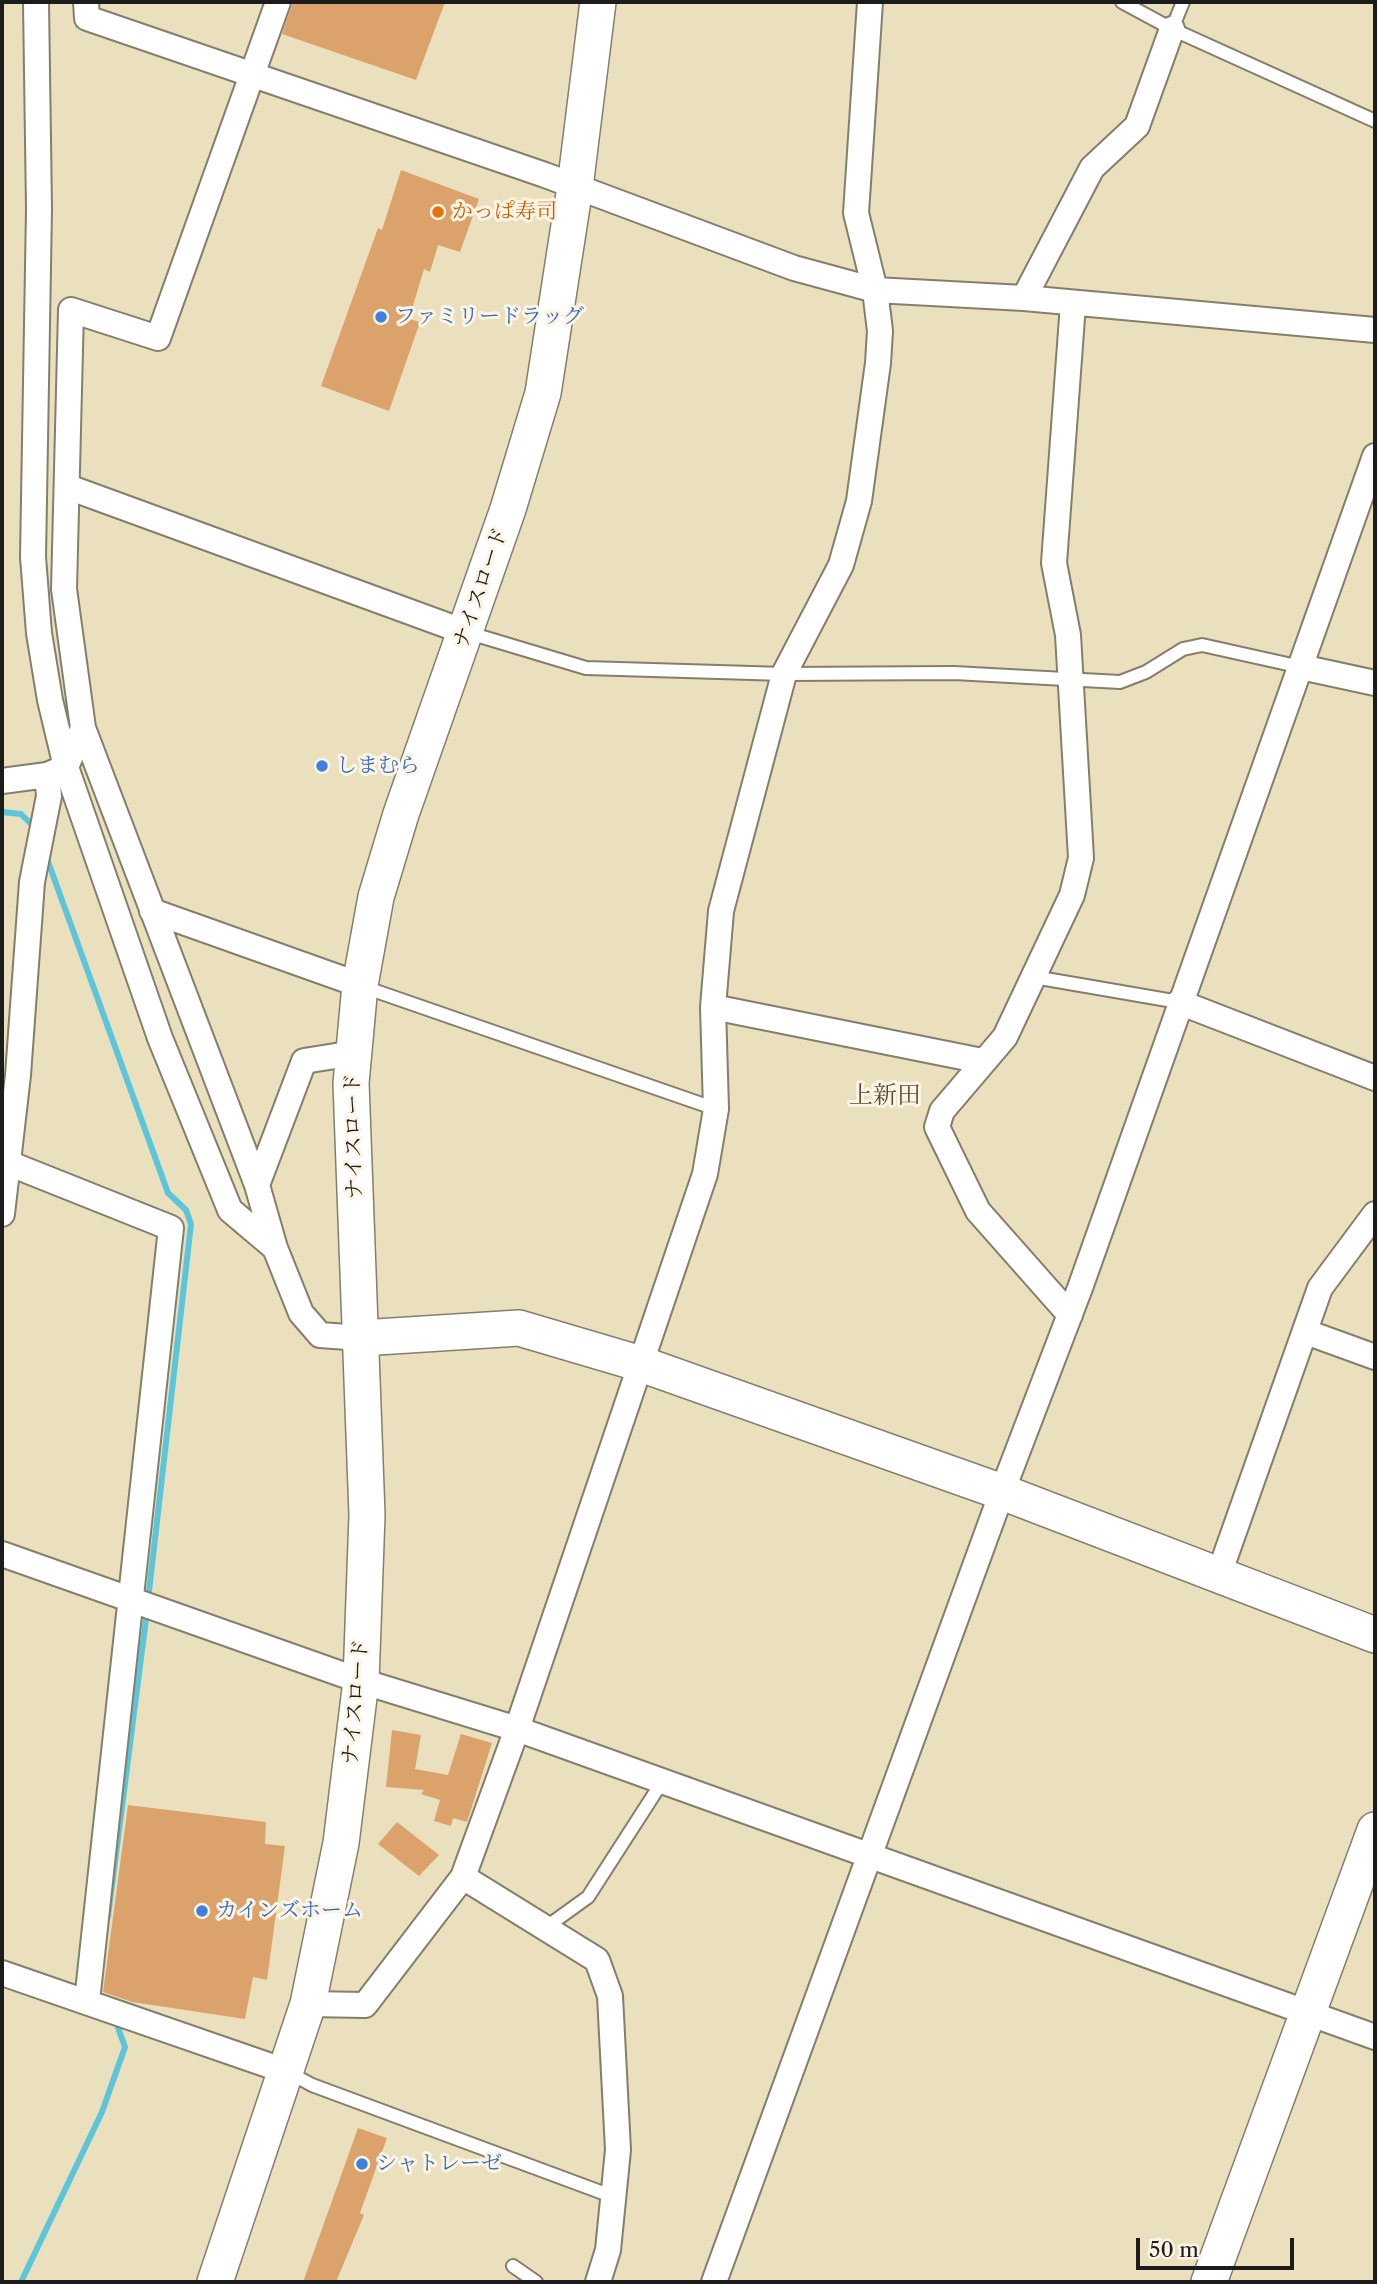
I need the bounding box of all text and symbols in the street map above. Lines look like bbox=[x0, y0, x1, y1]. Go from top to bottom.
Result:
place label: かっぱ寿司 bbox=[452, 199, 557, 225]
marker: かっぱ寿司 bbox=[430, 204, 446, 220]
place label: ファミリードラッグ bbox=[395, 304, 584, 330]
marker: ファミリードラッグ bbox=[373, 309, 389, 325]
street label: ナイスロード bbox=[449, 524, 513, 652]
place label: しまむら bbox=[336, 753, 420, 779]
marker: しまむら bbox=[314, 758, 330, 774]
street label: ナイスロード bbox=[340, 1073, 368, 1199]
district label: 上新田 bbox=[849, 1082, 921, 1110]
street label: ナイスロード bbox=[338, 1638, 374, 1766]
place label: カインズホーム bbox=[216, 1898, 363, 1924]
marker: カインズホーム bbox=[194, 1903, 210, 1919]
place label: シャトレーゼ bbox=[376, 2151, 502, 2177]
marker: シャトレーゼ bbox=[354, 2156, 370, 2172]
scale bar bbox=[1139, 2224, 1296, 2268]
text: 50 m bbox=[1149, 2237, 1199, 2262]

